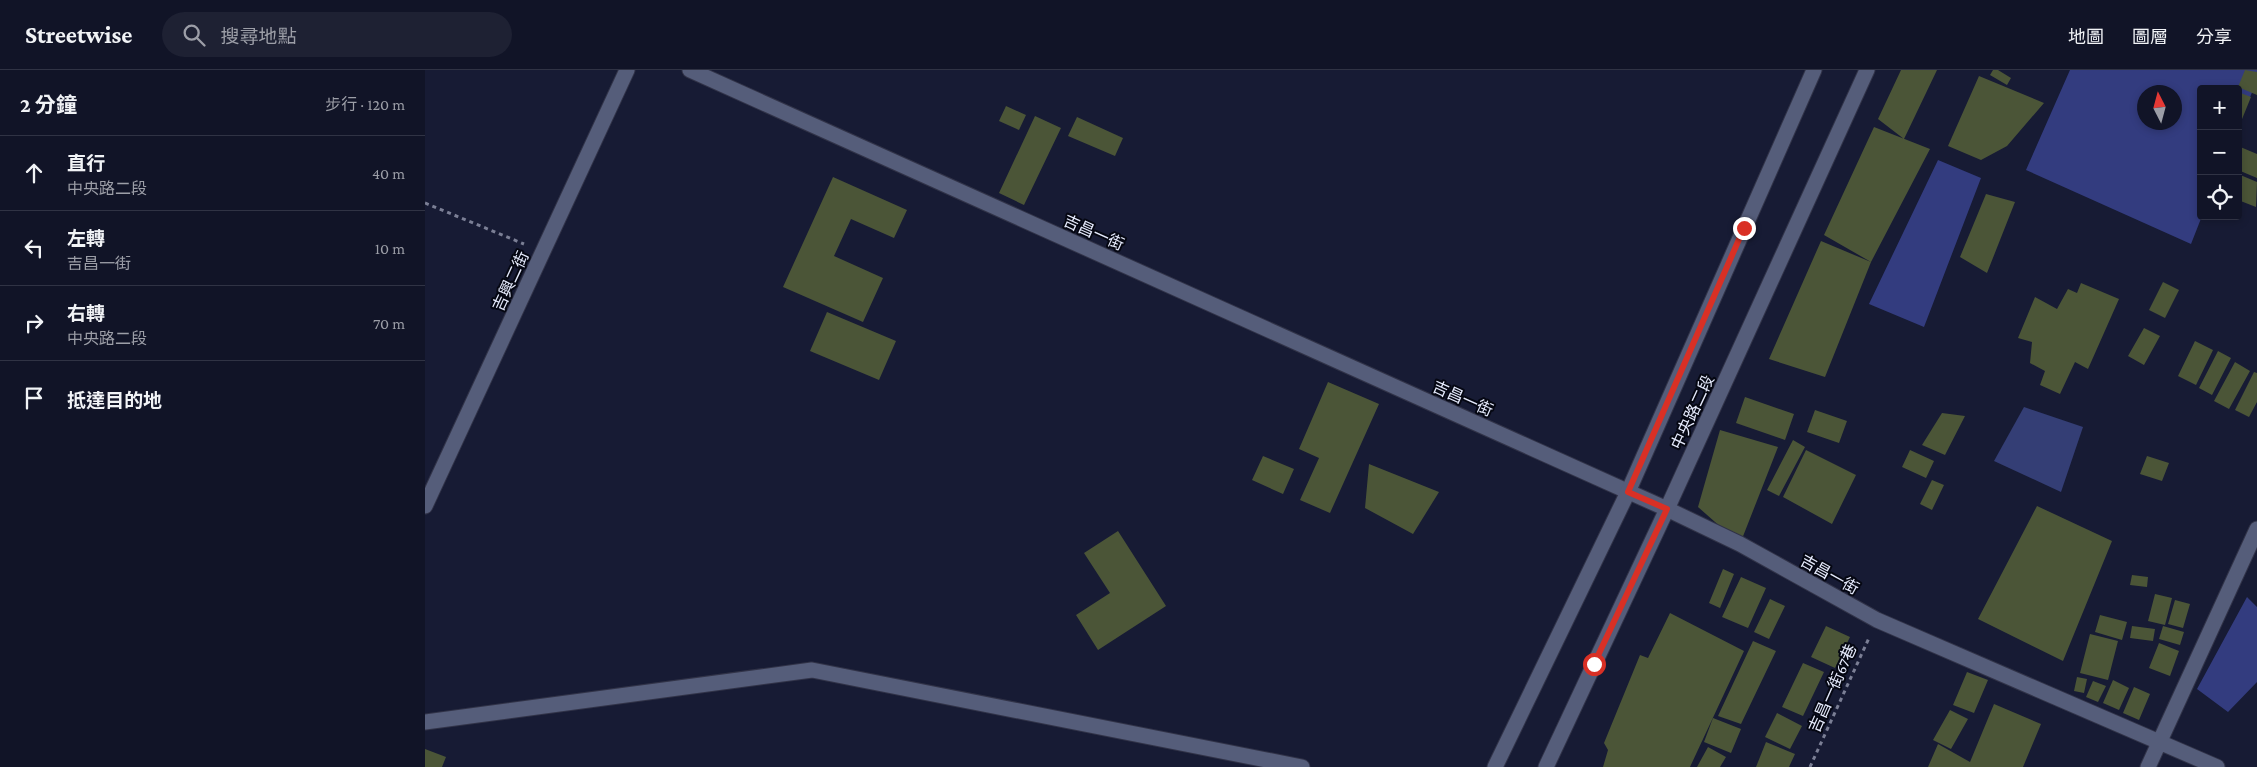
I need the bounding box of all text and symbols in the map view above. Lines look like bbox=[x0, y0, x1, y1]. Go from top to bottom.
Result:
search box bbox=[162, 12, 512, 57]
text: Streetwise bbox=[25, 21, 132, 48]
icon: search bbox=[180, 21, 208, 49]
text: 搜尋地點 bbox=[220, 26, 296, 47]
text: 地圖 bbox=[2068, 27, 2104, 47]
text: 圖層 bbox=[2132, 27, 2168, 47]
text: 分享 bbox=[2196, 27, 2232, 47]
north arrow bbox=[2137, 85, 2182, 130]
map controls bbox=[2197, 85, 2242, 220]
button: + bbox=[2197, 85, 2242, 130]
text: 2 分鐘 bbox=[20, 93, 77, 117]
text: 步行 · 120 m bbox=[325, 96, 405, 113]
button: − bbox=[2197, 130, 2242, 175]
text: 直行 bbox=[67, 153, 105, 174]
icon: ahead bbox=[20, 159, 48, 187]
text: 40 m bbox=[372, 165, 405, 182]
button: locate bbox=[2197, 175, 2242, 220]
text: 中央路二段 bbox=[67, 180, 147, 197]
street label: 吉昌一街 bbox=[1061, 212, 1126, 253]
route end bbox=[1733, 217, 1756, 240]
text: 左轉 bbox=[67, 228, 105, 249]
icon: left bbox=[20, 234, 48, 262]
text: 10 m bbox=[375, 240, 405, 257]
street label: 吉興二街 bbox=[489, 249, 532, 314]
text: 吉昌一街 bbox=[67, 255, 131, 272]
text: 右轉 bbox=[67, 303, 105, 324]
icon: right bbox=[20, 309, 48, 337]
text: 70 m bbox=[373, 315, 405, 332]
text: 中央路二段 bbox=[67, 330, 147, 347]
street label: 中央路二段 bbox=[1668, 372, 1717, 452]
street label: 吉昌一街 bbox=[1430, 378, 1495, 419]
icon: arrive bbox=[20, 384, 48, 412]
text: 抵達目的地 bbox=[67, 390, 162, 411]
street label: 吉昌一街 bbox=[1798, 551, 1862, 597]
street label: 吉昌一街67巷 bbox=[1805, 641, 1860, 735]
route start bbox=[1583, 653, 1606, 676]

